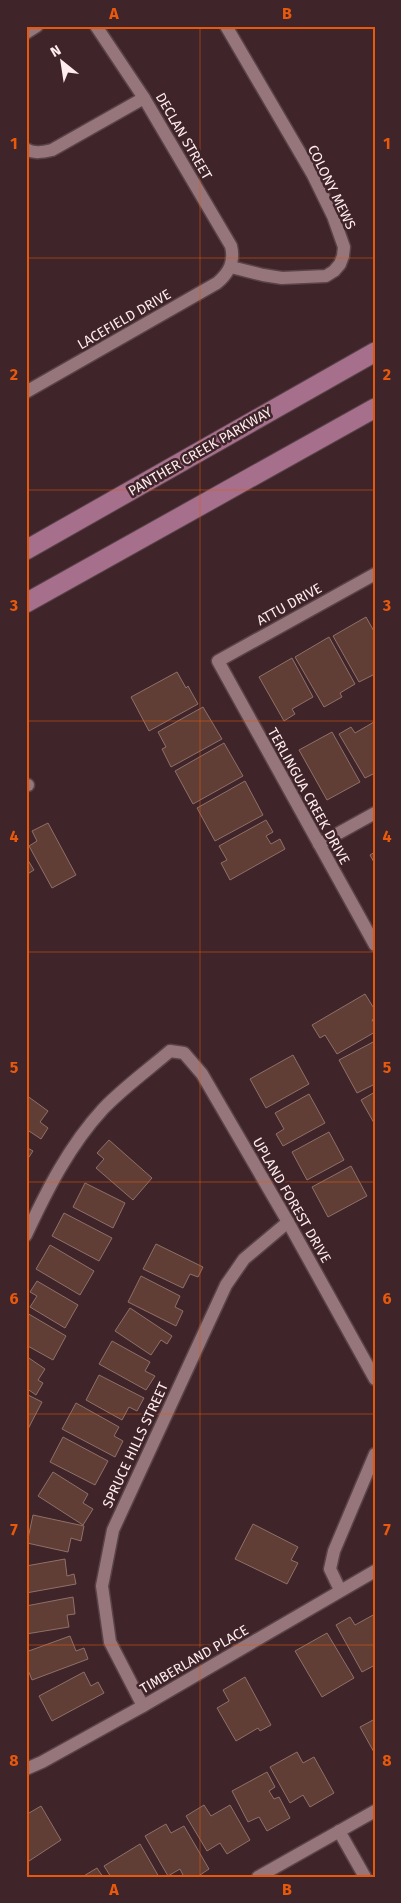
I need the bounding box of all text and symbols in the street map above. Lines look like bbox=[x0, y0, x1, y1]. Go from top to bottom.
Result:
text: A bbox=[108, 4, 119, 23]
text: B bbox=[282, 4, 292, 23]
north arrow bbox=[38, 38, 88, 88]
text: N bbox=[47, 41, 64, 61]
street label: DECLAN STREET bbox=[152, 90, 216, 183]
text: 1 bbox=[10, 134, 18, 153]
text: 1 bbox=[383, 134, 391, 153]
street label: COLONY MEWS bbox=[304, 142, 359, 232]
street label: LACEFIELD DRIVE bbox=[74, 286, 174, 353]
text: 2 bbox=[10, 365, 18, 384]
text: 2 bbox=[383, 365, 391, 384]
street label: PANTHER CREEK PARKWAY bbox=[125, 403, 275, 500]
street label: ATTU DRIVE bbox=[254, 580, 325, 629]
text: 3 bbox=[9, 596, 18, 615]
text: 3 bbox=[382, 596, 391, 615]
street label: TERLINGUA CREEK DRIVE bbox=[264, 725, 353, 868]
text: 4 bbox=[9, 827, 19, 846]
text: 4 bbox=[382, 827, 392, 846]
text: 5 bbox=[10, 1058, 19, 1077]
text: 5 bbox=[383, 1058, 392, 1077]
street label: UPLAND FOREST DRIVE bbox=[249, 1135, 334, 1266]
text: 6 bbox=[9, 1289, 19, 1308]
text: 6 bbox=[382, 1289, 392, 1308]
street label: SPRUCE HILLS STREET bbox=[99, 1379, 172, 1511]
text: 7 bbox=[10, 1520, 18, 1539]
text: 7 bbox=[383, 1520, 391, 1539]
street label: TIMBERLAND PLACE bbox=[137, 1621, 251, 1697]
text: 8 bbox=[9, 1751, 19, 1770]
text: 8 bbox=[382, 1751, 392, 1770]
text: A bbox=[108, 1880, 119, 1899]
text: B bbox=[282, 1880, 292, 1899]

